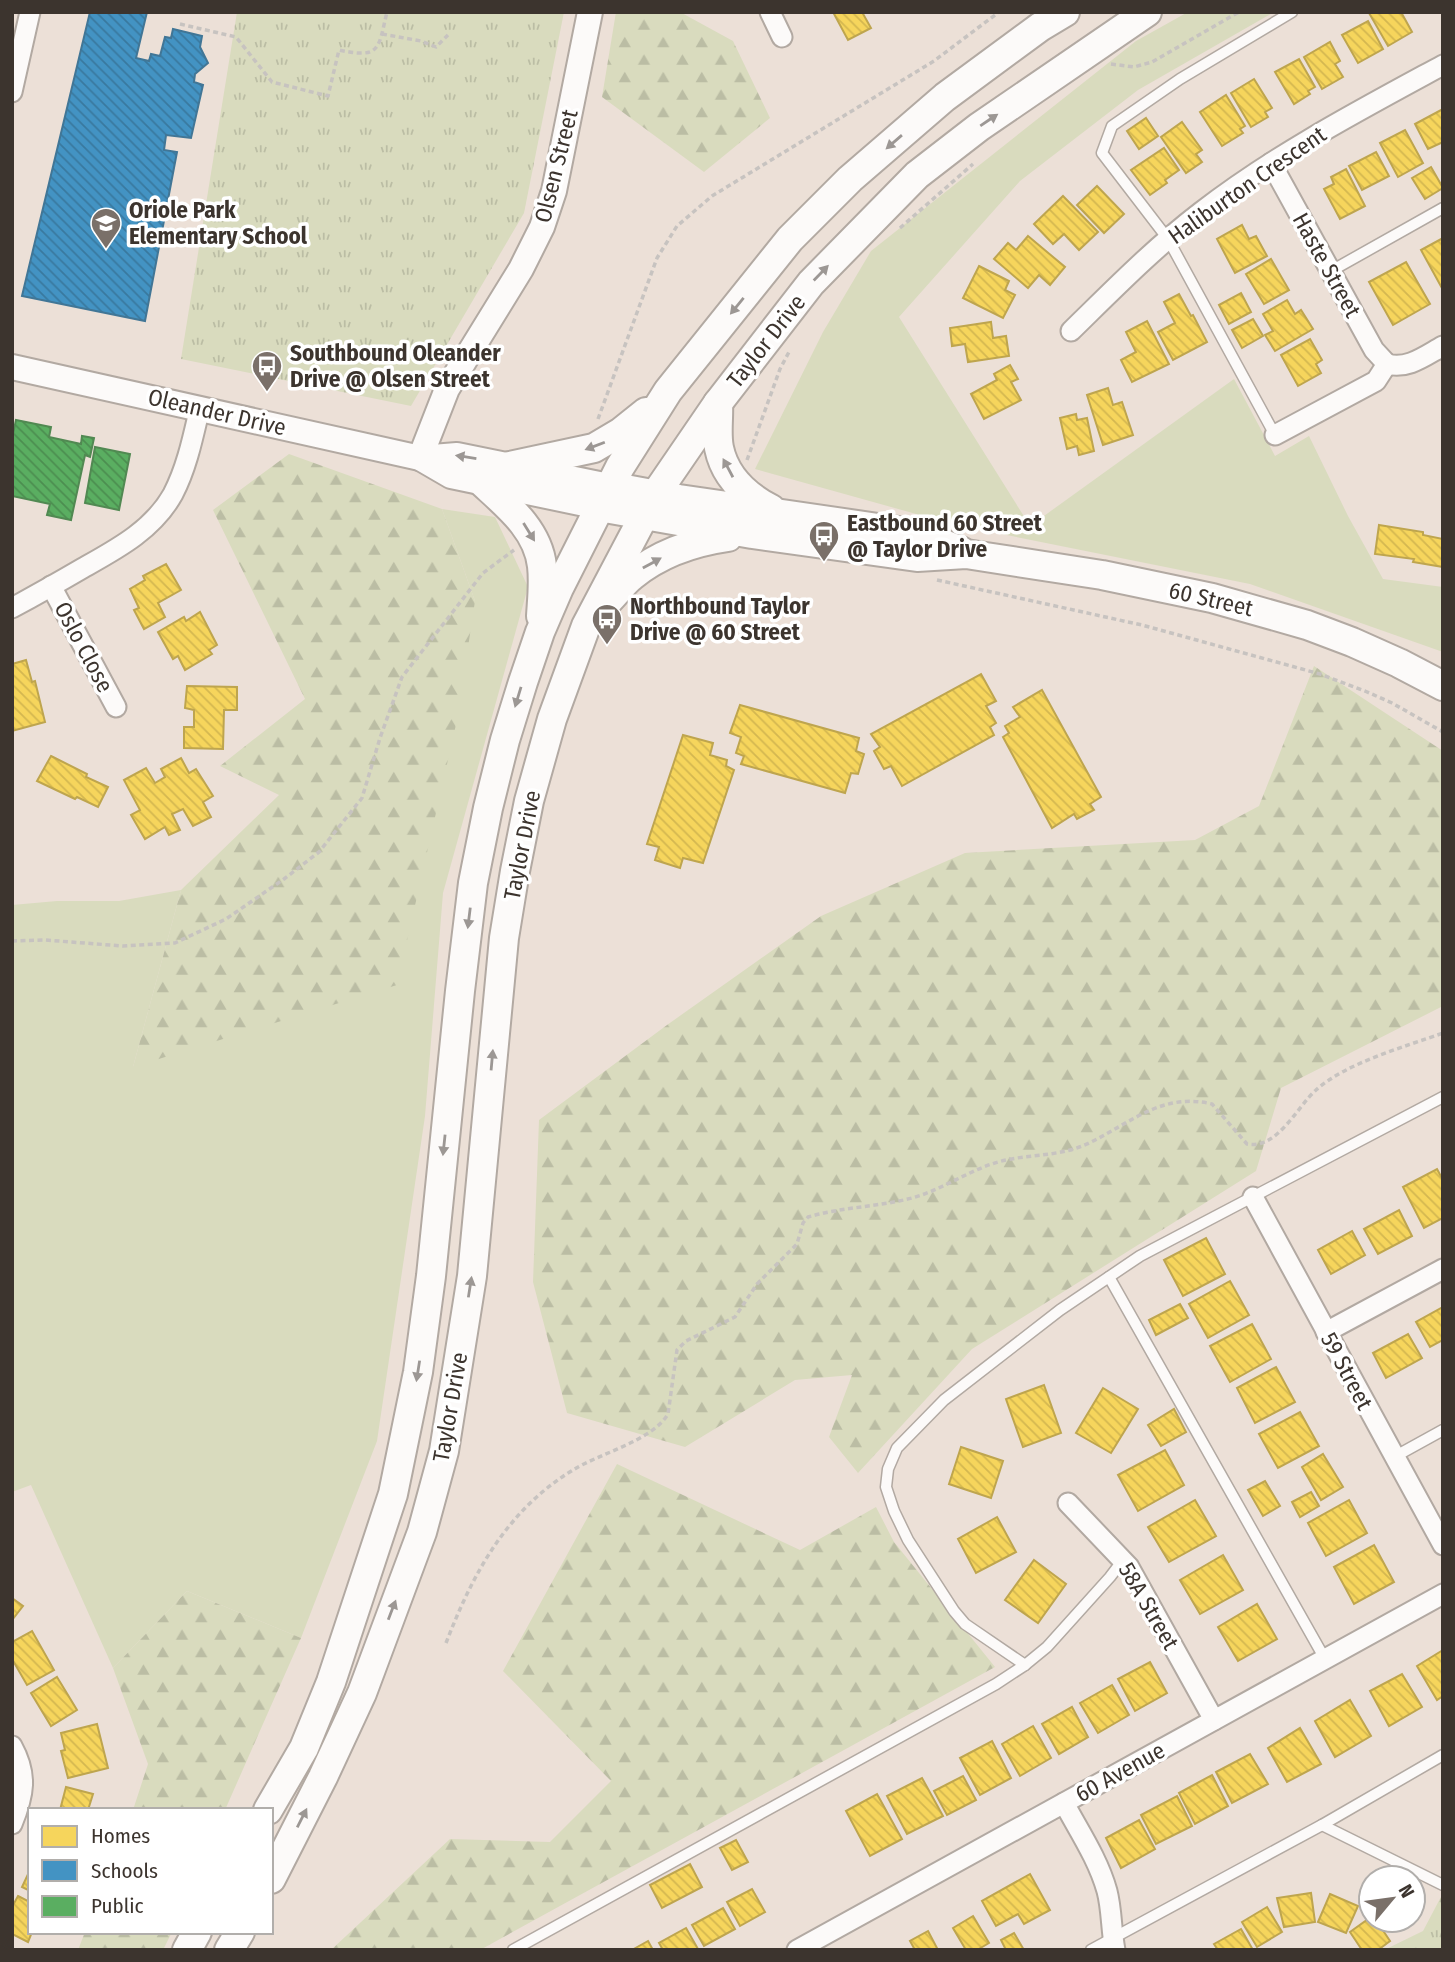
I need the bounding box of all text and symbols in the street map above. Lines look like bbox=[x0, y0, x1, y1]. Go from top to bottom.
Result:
street label: Olsen Street bbox=[528, 106, 584, 226]
one-way arrow bbox=[980, 113, 998, 127]
street label: Haliburton Crescent bbox=[1163, 120, 1332, 250]
one-way arrow bbox=[885, 134, 902, 149]
place label: Oriole Park Elementary School bbox=[129, 196, 308, 250]
school or university icon: Oriole Park Elementary School bbox=[89, 206, 123, 250]
street label: Haste Street bbox=[1287, 208, 1367, 323]
one-way arrow bbox=[812, 264, 829, 281]
street label: Taylor Drive bbox=[721, 289, 811, 393]
one-way arrow bbox=[729, 296, 744, 314]
place label: Southbound Oleander Drive @ Olsen Street bbox=[290, 339, 501, 393]
bus stop icon: Southbound Oleander Drive @ Olsen Street bbox=[250, 349, 284, 393]
street label: Oleander Drive bbox=[145, 383, 289, 441]
one-way arrow bbox=[584, 441, 605, 452]
one-way arrow bbox=[455, 451, 477, 462]
one-way arrow bbox=[722, 459, 734, 478]
place label: Eastbound 60 Street @ Taylor Drive bbox=[847, 509, 1043, 563]
bus stop icon: Eastbound 60 Street @ Taylor Drive bbox=[807, 519, 841, 563]
one-way arrow bbox=[523, 523, 535, 542]
one-way arrow bbox=[642, 557, 662, 569]
street label: 60 Street bbox=[1166, 576, 1256, 622]
place label: Northbound Taylor Drive @ 60 Street bbox=[630, 592, 810, 646]
street label: Oslo Close bbox=[49, 597, 119, 697]
bus stop icon: Northbound Taylor Drive @ 60 Street bbox=[590, 602, 624, 646]
one-way arrow bbox=[513, 686, 523, 707]
street label: Taylor Drive bbox=[498, 788, 546, 902]
one-way arrow bbox=[463, 908, 474, 930]
one-way arrow bbox=[487, 1049, 498, 1071]
one-way arrow bbox=[438, 1134, 449, 1156]
one-way arrow bbox=[465, 1276, 476, 1298]
street label: 59 Street bbox=[1315, 1328, 1379, 1415]
street label: Taylor Drive bbox=[427, 1350, 473, 1464]
one-way arrow bbox=[412, 1360, 423, 1382]
street label: 58A Street bbox=[1113, 1557, 1185, 1655]
one-way arrow bbox=[387, 1599, 398, 1620]
street label: 60 Avenue bbox=[1070, 1736, 1170, 1808]
legend bbox=[28, 1808, 273, 1934]
one-way arrow bbox=[297, 1808, 308, 1828]
text: Homes bbox=[91, 1823, 150, 1849]
text: Schools bbox=[91, 1858, 158, 1884]
north arrow bbox=[1357, 1864, 1427, 1934]
text: N bbox=[1394, 1880, 1419, 1902]
text: Public bbox=[91, 1893, 143, 1919]

